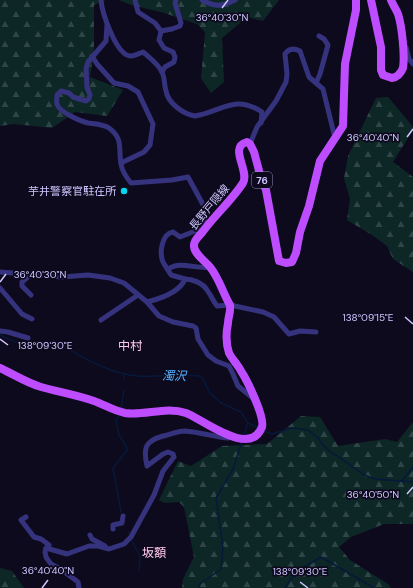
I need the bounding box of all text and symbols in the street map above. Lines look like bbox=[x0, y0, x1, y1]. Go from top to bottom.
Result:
text: 36°40'30"N bbox=[196, 11, 248, 24]
text: 36°40'40"N bbox=[347, 131, 399, 144]
road number: 76 bbox=[252, 172, 272, 188]
street label: 長野戸隠線 bbox=[186, 181, 232, 233]
place label: 芋井警察官駐在所 bbox=[28, 184, 117, 198]
marker: 芋井警察官駐在所 bbox=[119, 186, 129, 196]
text: 36°40'30"N bbox=[14, 268, 66, 281]
text: 138°09'15"E bbox=[343, 311, 394, 324]
district label: 中村 bbox=[118, 338, 143, 354]
text: 138°09'30"E bbox=[18, 339, 73, 352]
water label: 濁沢 bbox=[162, 368, 188, 384]
text: 36°40'50"N bbox=[347, 488, 399, 501]
district label: 坂額 bbox=[142, 545, 166, 561]
text: 36°40'40"N bbox=[22, 564, 74, 577]
text: 138°09'30"E bbox=[273, 565, 328, 578]

